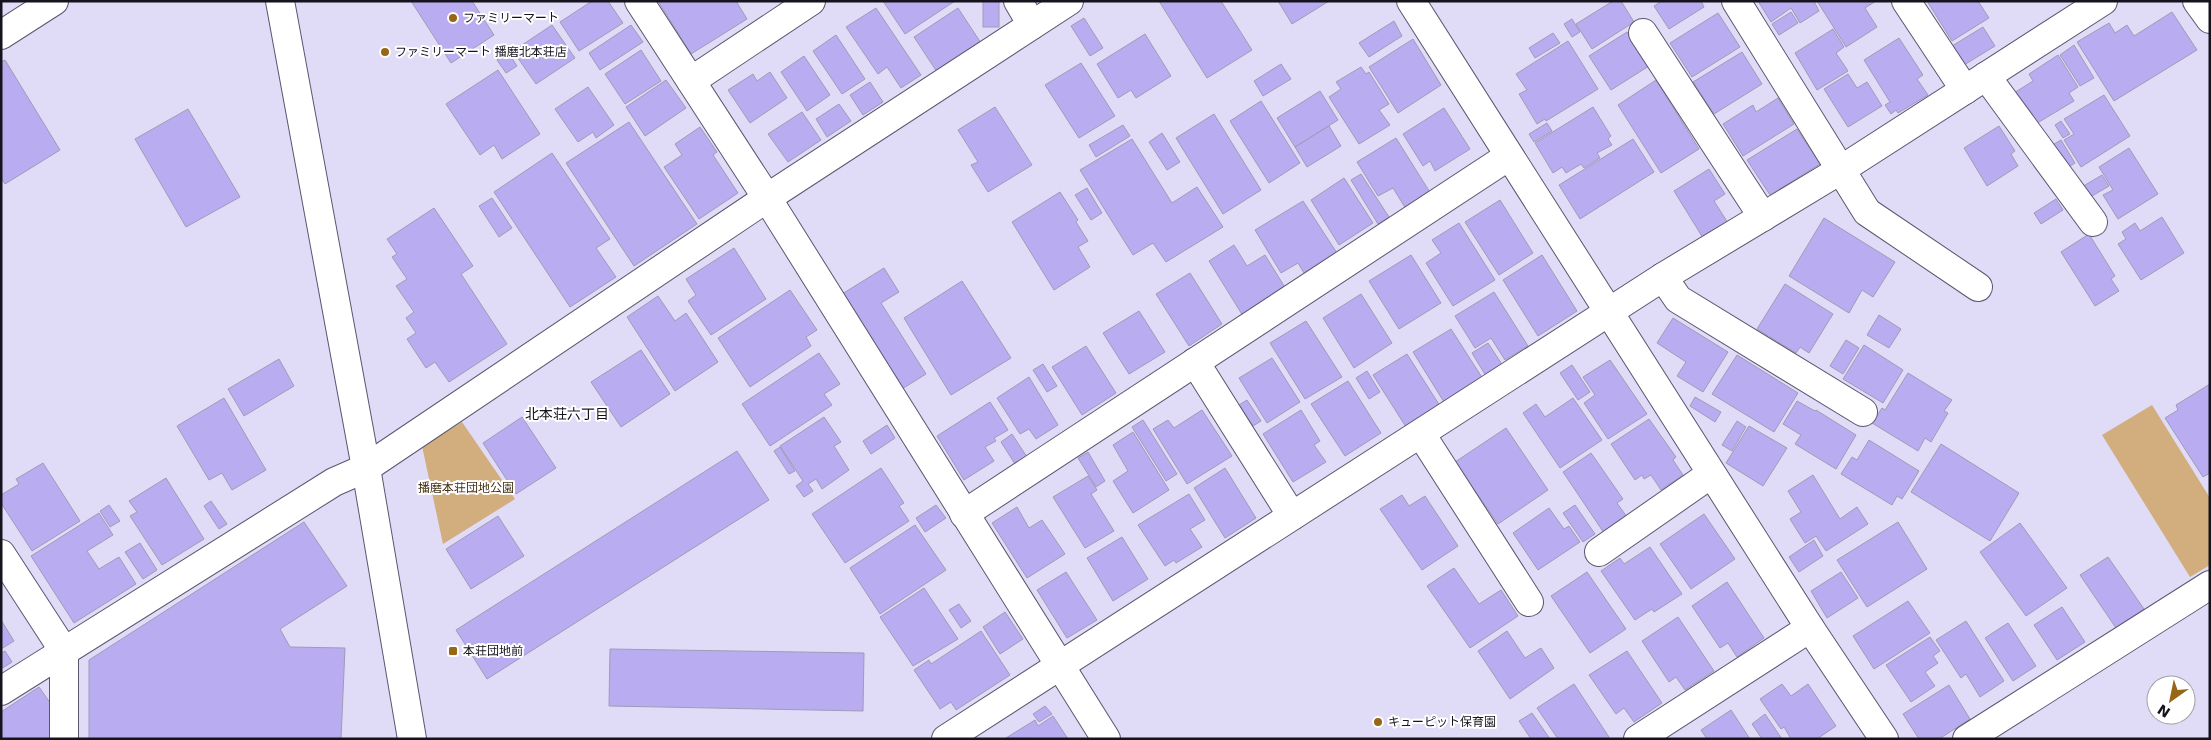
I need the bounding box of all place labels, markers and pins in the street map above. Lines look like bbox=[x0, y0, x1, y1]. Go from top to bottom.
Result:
place label: ファミリーマート bbox=[463, 11, 559, 25]
marker: ファミリーマート bbox=[447, 12, 459, 24]
place label: ファミリーマート 播磨北本荘店 bbox=[395, 45, 567, 59]
marker: ファミリーマート 播磨北本荘店 bbox=[379, 46, 391, 58]
place label: 本荘団地前 bbox=[463, 644, 523, 658]
marker: 本荘団地前 bbox=[447, 645, 459, 657]
place label: キューピット保育園 bbox=[1388, 715, 1496, 729]
marker: キューピット保育園 bbox=[1372, 716, 1384, 728]

